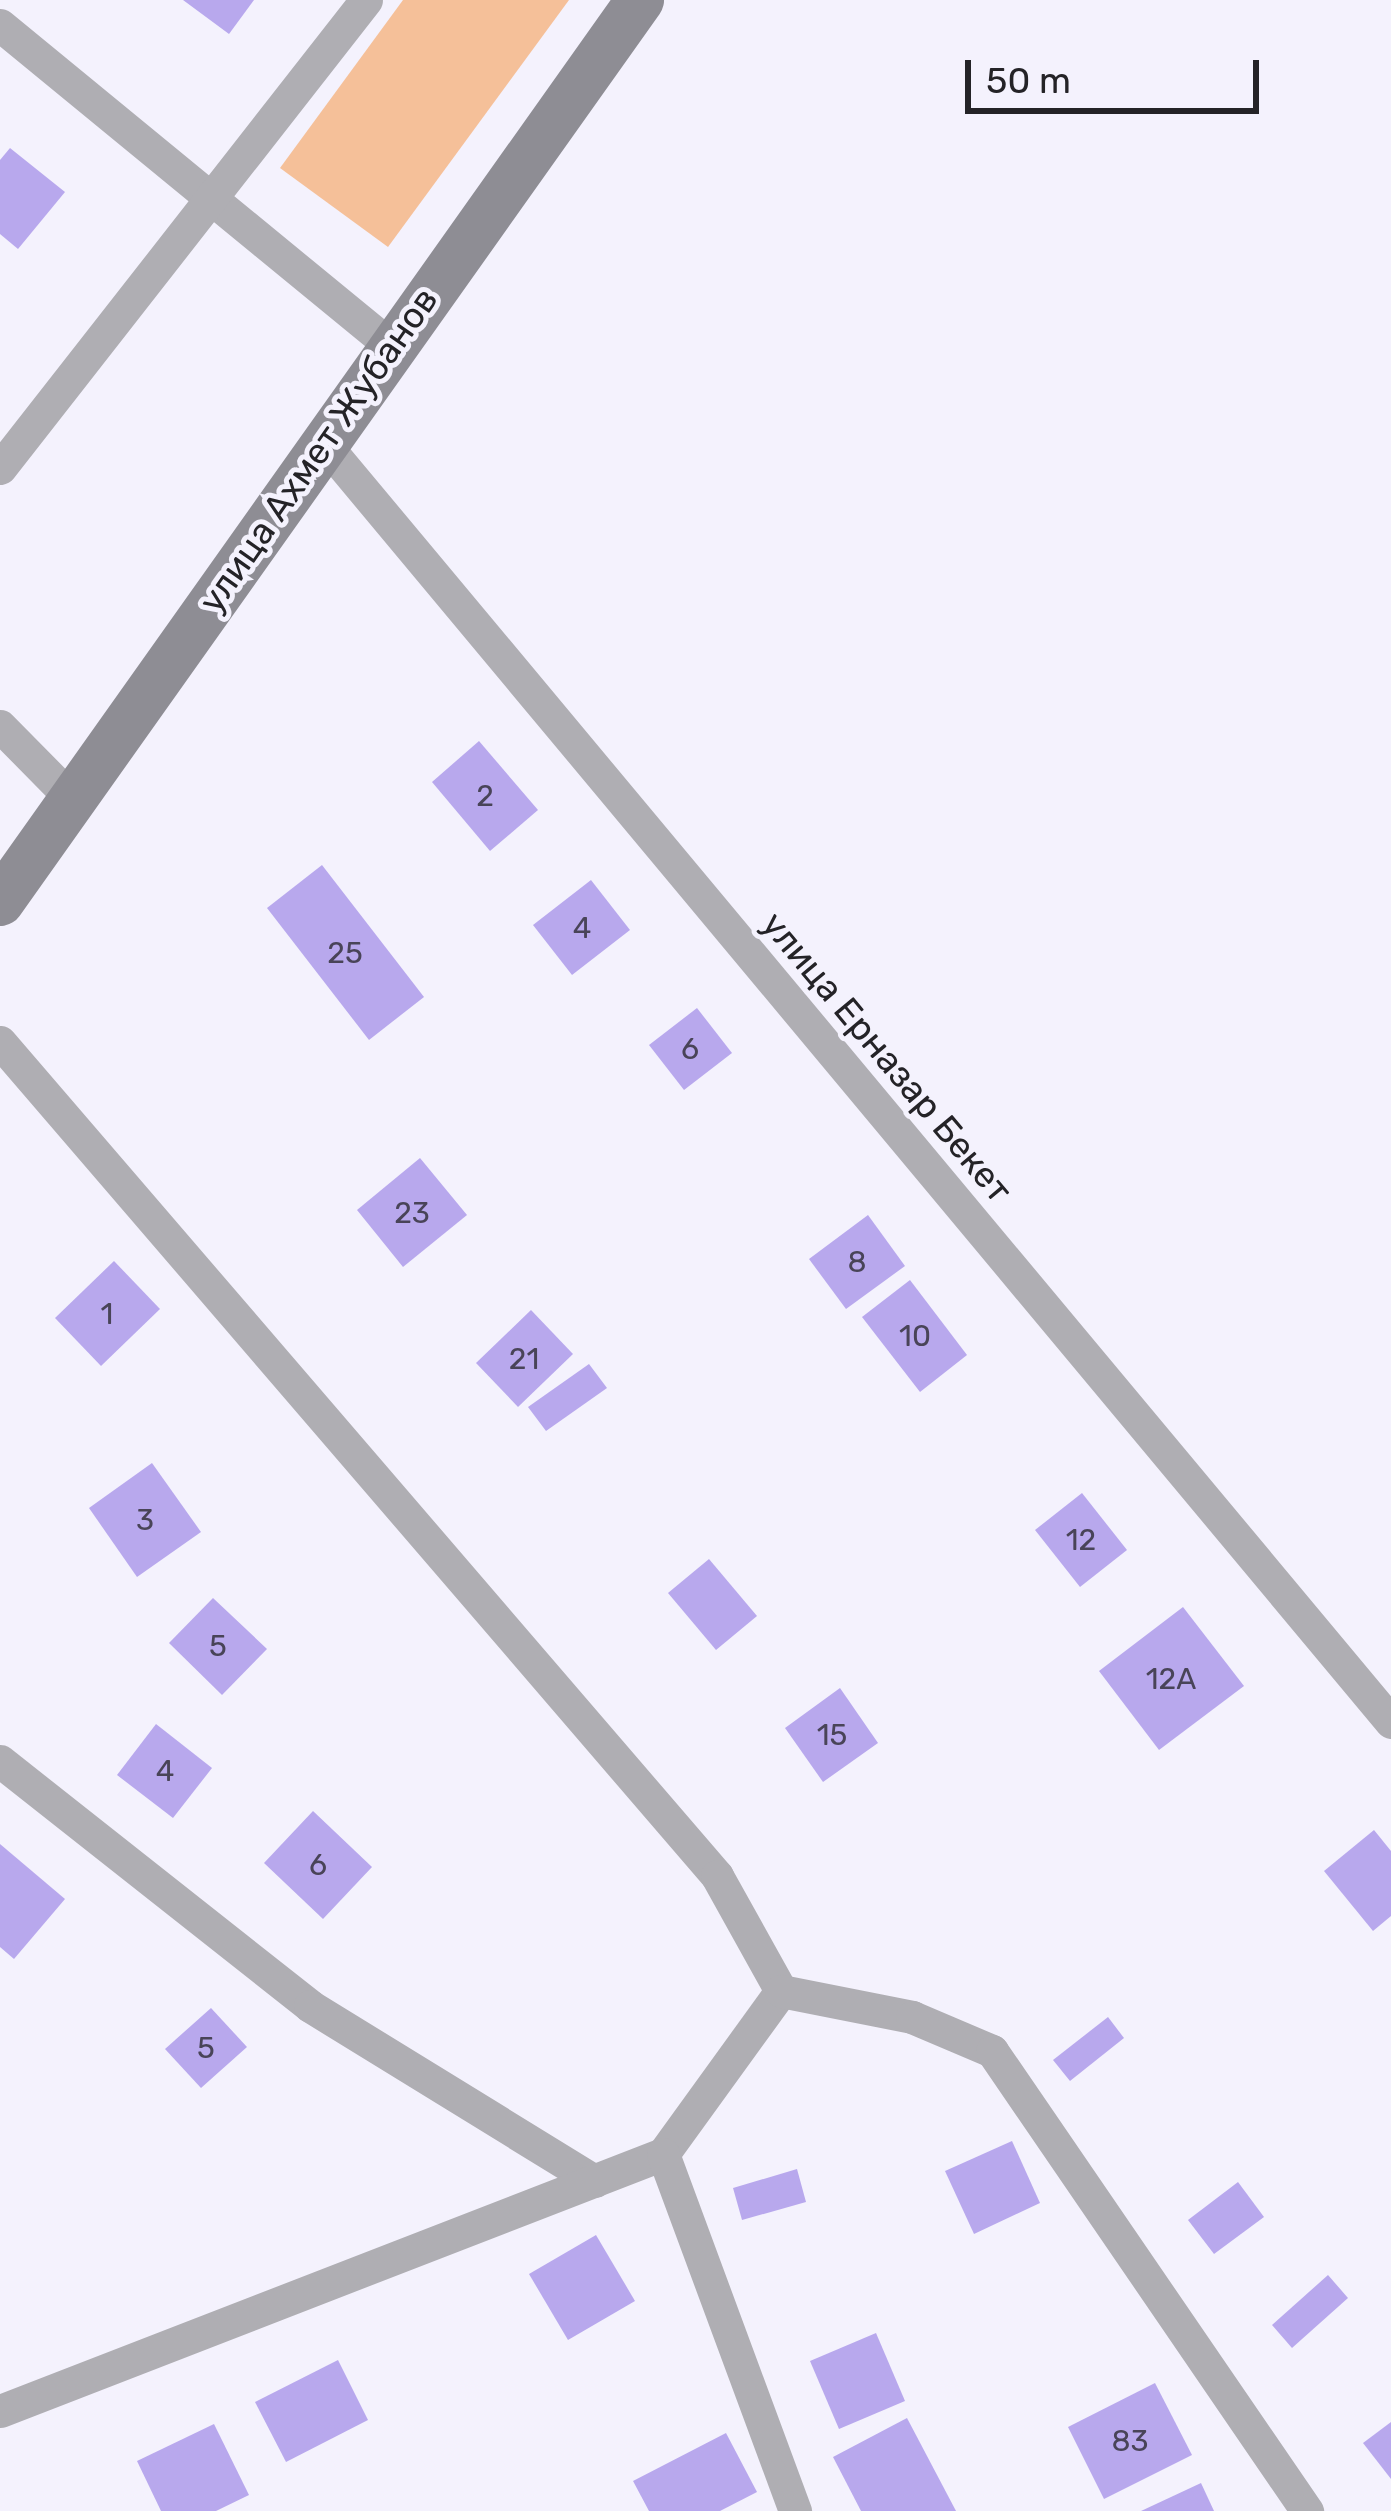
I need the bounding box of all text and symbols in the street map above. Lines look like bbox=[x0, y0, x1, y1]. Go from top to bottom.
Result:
scale bar bbox=[971, 36, 1265, 110]
text: 50 m bbox=[986, 59, 1071, 102]
street label: улица Ахмет Жубанов bbox=[189, 279, 447, 621]
house number: 2 bbox=[476, 778, 494, 814]
street label: улица Ерназар Бекет bbox=[753, 903, 1021, 1211]
house number: 4 bbox=[573, 910, 591, 946]
house number: 25 bbox=[327, 935, 363, 971]
house number: 6 bbox=[681, 1031, 699, 1067]
house number: 23 bbox=[394, 1195, 430, 1231]
house number: 8 bbox=[847, 1244, 867, 1280]
house number: 1 bbox=[101, 1296, 113, 1332]
house number: 10 bbox=[899, 1318, 931, 1354]
house number: 21 bbox=[509, 1341, 539, 1377]
house number: 3 bbox=[136, 1502, 154, 1538]
house number: 12 bbox=[1066, 1522, 1096, 1558]
house number: 5 bbox=[209, 1628, 227, 1664]
house number: 12А bbox=[1146, 1661, 1196, 1697]
house number: 15 bbox=[817, 1717, 847, 1753]
house number: 4 bbox=[156, 1753, 174, 1789]
house number: 6 bbox=[309, 1847, 327, 1883]
house number: 5 bbox=[197, 2030, 215, 2066]
house number: 83 bbox=[1111, 2423, 1149, 2459]

